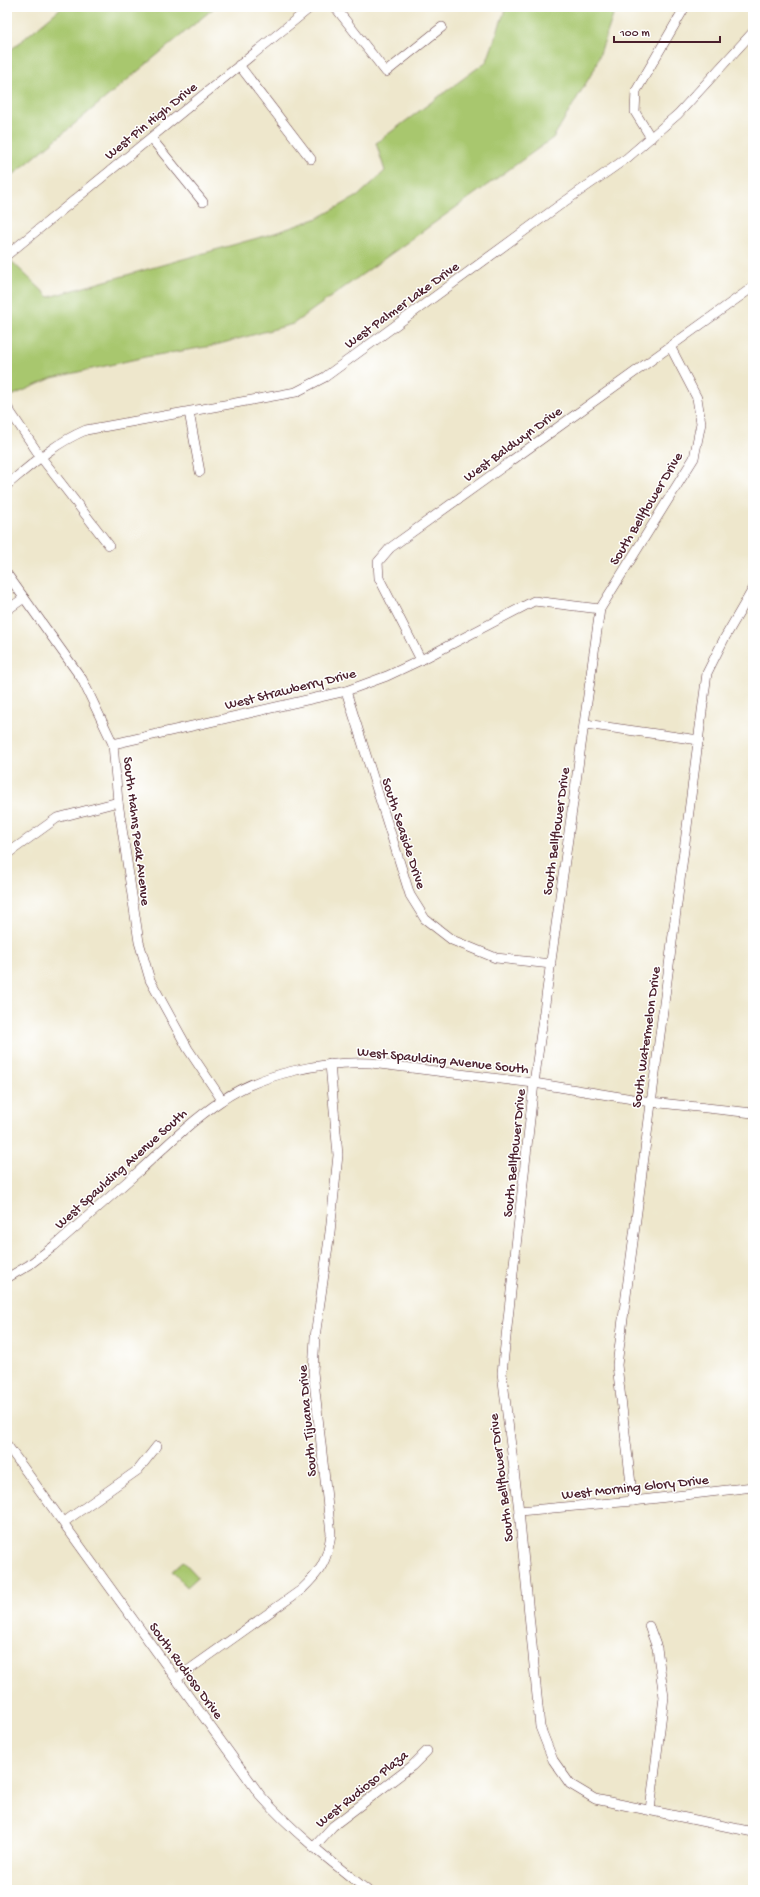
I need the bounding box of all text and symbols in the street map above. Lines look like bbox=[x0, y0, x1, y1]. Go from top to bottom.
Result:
scale bar bbox=[614, 18, 720, 44]
text: 100 m bbox=[619, 27, 650, 41]
street label: West Pin High Drive bbox=[102, 79, 202, 165]
street label: West Palmer Lake Drive bbox=[342, 258, 464, 353]
street label: West Baldwyn Drive bbox=[461, 403, 567, 487]
street label: South Bellflower Drive bbox=[607, 449, 688, 569]
street label: West Strawberry Drive bbox=[223, 666, 359, 715]
street label: South Hahns Peak Avenue bbox=[118, 756, 153, 907]
street label: South Bellflower Drive bbox=[540, 766, 575, 896]
street label: South Seaside Drive bbox=[377, 776, 429, 892]
street label: South Watermelon Drive bbox=[629, 965, 666, 1109]
street label: West Spaulding Avenue South bbox=[356, 1044, 530, 1079]
street label: South Bellflower Drive bbox=[500, 1087, 531, 1218]
street label: West Spaulding Avenue South bbox=[52, 1106, 192, 1234]
street label: South Tijuana Drive bbox=[295, 1364, 322, 1477]
street label: South Bellflower Drive bbox=[486, 1412, 519, 1543]
street label: West Morning Glory Drive bbox=[561, 1472, 710, 1505]
street label: South Rudioso Drive bbox=[144, 1620, 226, 1724]
street label: West Rudioso Plaza bbox=[313, 1747, 413, 1832]

